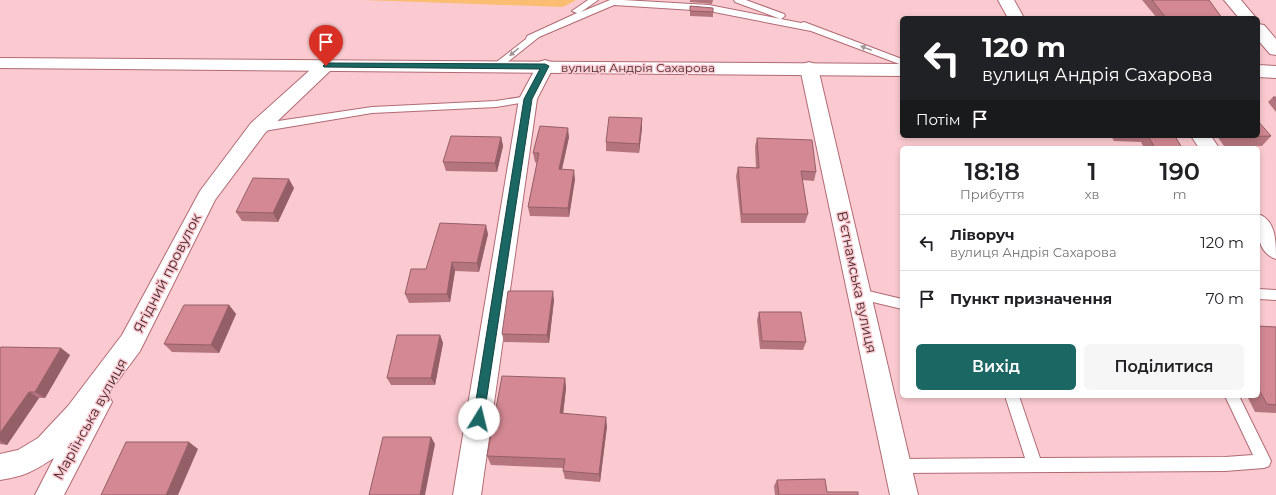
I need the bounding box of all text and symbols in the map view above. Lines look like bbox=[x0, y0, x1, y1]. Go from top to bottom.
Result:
pin bbox=[309, 25, 343, 66]
text: 120 m bbox=[982, 30, 1066, 64]
icon: arrive bbox=[315, 31, 337, 53]
icon: left bbox=[916, 32, 968, 84]
one-way arrow bbox=[859, 45, 871, 51]
one-way arrow bbox=[509, 47, 520, 56]
street label: вулиця Андрія Сахарова bbox=[561, 60, 715, 75]
text: вулиця Андрія Сахарова bbox=[982, 64, 1213, 86]
icon: arrive bbox=[969, 108, 991, 130]
text: Потім bbox=[916, 110, 961, 129]
text: 18:18 bbox=[965, 157, 1020, 186]
text: 1 bbox=[1087, 157, 1097, 186]
text: 190 bbox=[1159, 157, 1200, 186]
text: Прибуття bbox=[960, 186, 1025, 202]
text: хв bbox=[1085, 186, 1099, 202]
text: m bbox=[1173, 186, 1187, 202]
street label: Вʼєтнамська вулиця bbox=[833, 209, 881, 355]
street label: Ягідний провулок bbox=[129, 210, 205, 336]
text: Ліворуч bbox=[950, 225, 1015, 244]
icon: left bbox=[916, 232, 938, 254]
text: 120 m bbox=[1200, 233, 1244, 252]
text: вулиця Андрія Сахарова bbox=[950, 244, 1117, 260]
icon: arrive bbox=[916, 288, 938, 310]
text: Пункт призначення bbox=[950, 289, 1112, 308]
text: 70 m bbox=[1206, 289, 1244, 308]
button: Вихід bbox=[916, 344, 1076, 390]
button: Поділитися bbox=[1084, 344, 1244, 390]
street label: Маріїнська вулиця bbox=[49, 355, 131, 483]
position arrow bbox=[458, 398, 500, 440]

